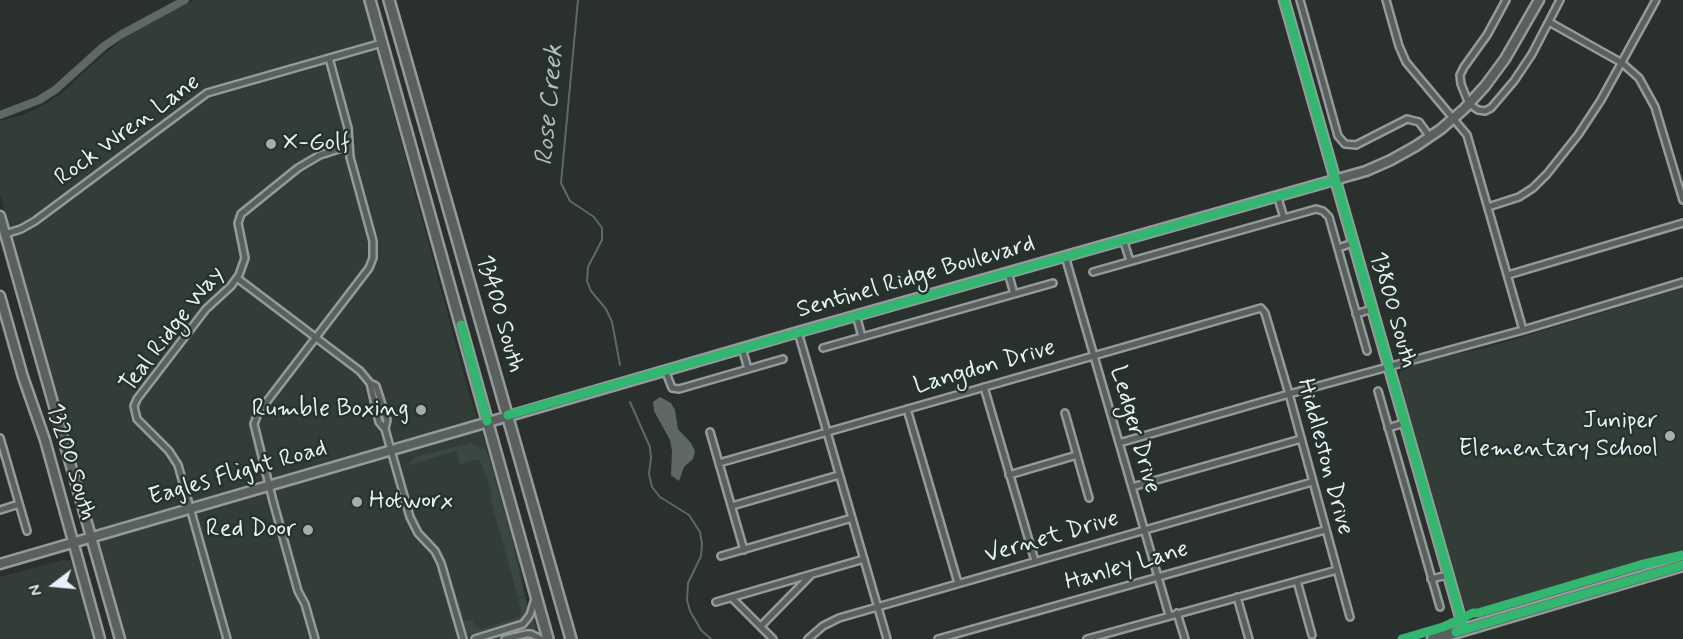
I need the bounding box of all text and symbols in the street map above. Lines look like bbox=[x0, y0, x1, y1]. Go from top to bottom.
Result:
water label: Rose Creek bbox=[530, 43, 572, 167]
street label: Rock Wren Lane bbox=[50, 69, 206, 193]
place label: X-Golf bbox=[283, 130, 350, 158]
marker: X-Golf bbox=[264, 137, 278, 151]
street label: Sentinel Ridge Boulevard bbox=[794, 230, 1038, 326]
street label: 13800 South bbox=[1362, 249, 1422, 371]
street label: 13400 South bbox=[469, 252, 529, 376]
street label: Teal Ridge Way bbox=[115, 261, 231, 399]
street label: Langdon Drive bbox=[911, 334, 1059, 402]
street label: Ledger Drive bbox=[1102, 363, 1166, 497]
street label: Hiddleston Drive bbox=[1289, 376, 1359, 538]
place label: Rumble Boxing bbox=[252, 396, 409, 424]
street label: 13200 South bbox=[39, 400, 101, 524]
marker: Rumble Boxing bbox=[414, 403, 428, 417]
place label: Juniper Elementary School bbox=[1459, 408, 1658, 464]
marker: Juniper Elementary School bbox=[1663, 429, 1677, 443]
street label: Eagles Flight Road bbox=[146, 435, 330, 513]
place label: Hotworx bbox=[369, 488, 453, 516]
marker: Hotworx bbox=[350, 495, 364, 509]
street label: Vernet Drive bbox=[982, 505, 1122, 571]
place label: Red Door bbox=[206, 516, 296, 544]
marker: Red Door bbox=[301, 523, 315, 537]
street label: Hanley Lane bbox=[1062, 536, 1192, 598]
north arrow bbox=[24, 555, 84, 615]
text: N bbox=[25, 582, 48, 598]

